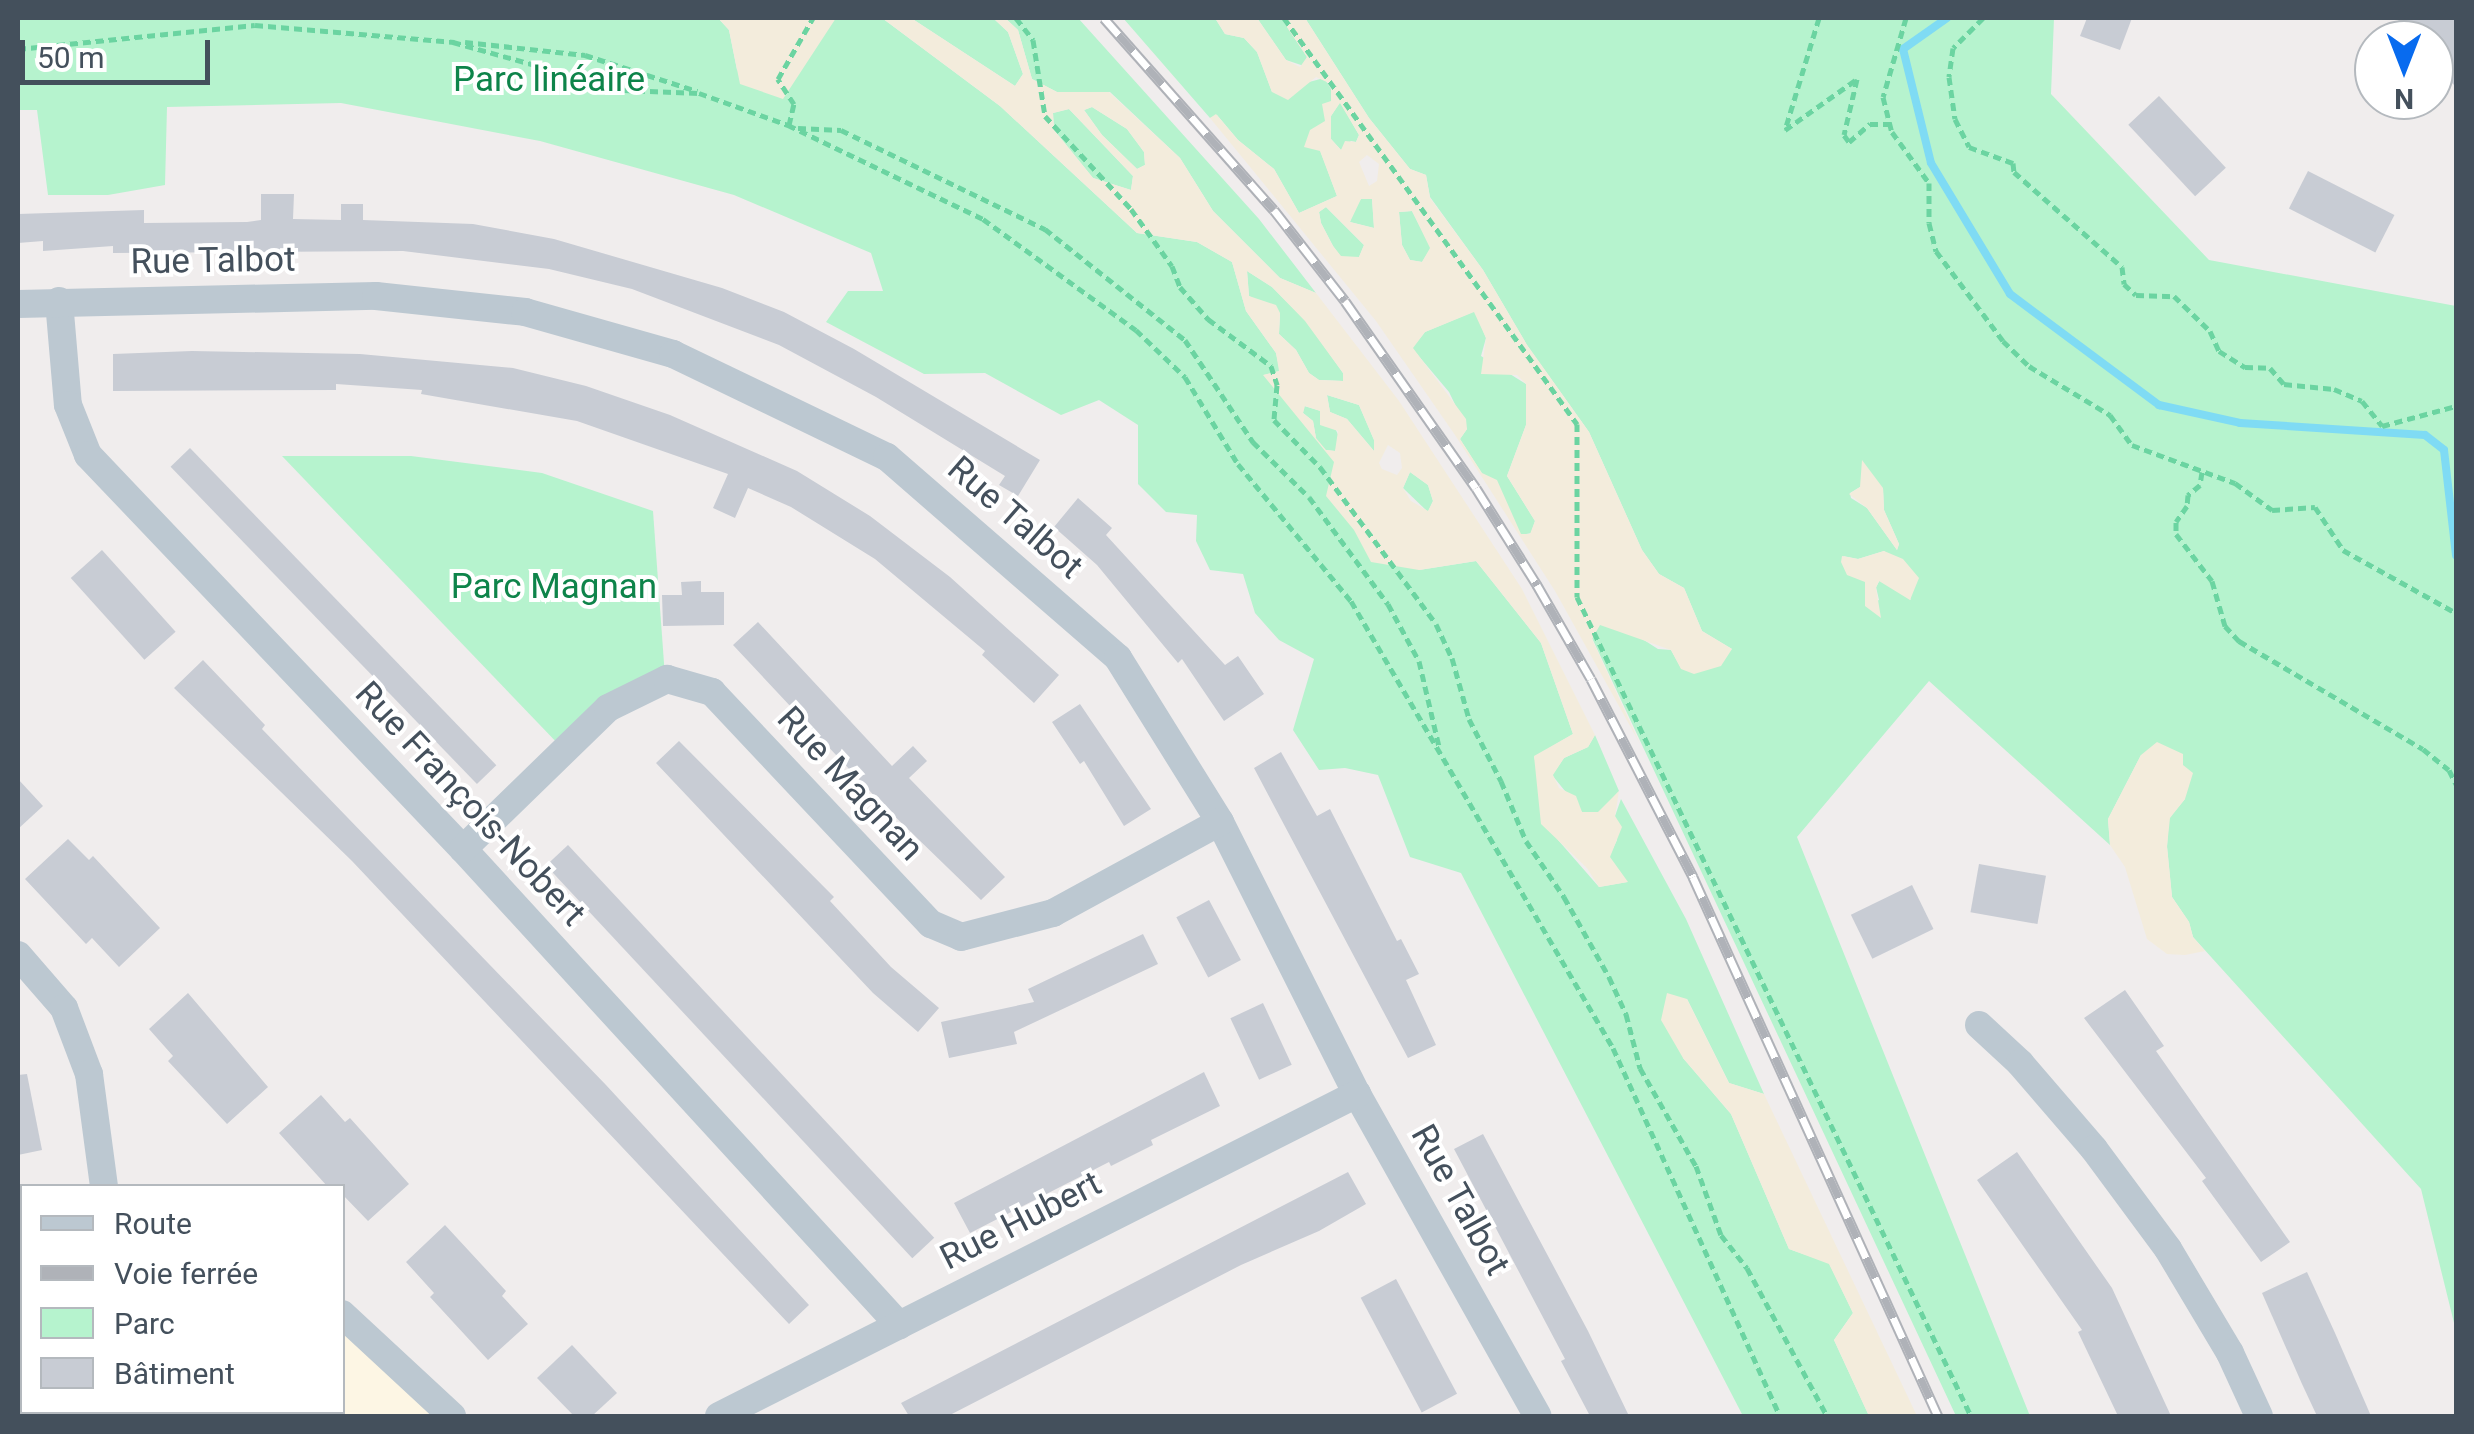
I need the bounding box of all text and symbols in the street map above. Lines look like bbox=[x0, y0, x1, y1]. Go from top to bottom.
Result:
scale bar bbox=[25, 20, 215, 82]
north arrow bbox=[2354, 20, 2454, 120]
text: 50 m bbox=[37, 40, 104, 75]
park label: Parc linéaire bbox=[453, 59, 645, 101]
text: N bbox=[2394, 82, 2414, 115]
street label: Rue Talbot bbox=[130, 239, 296, 283]
street label: Rue Talbot bbox=[939, 448, 1091, 588]
park label: Parc Magnan bbox=[451, 566, 657, 608]
street label: Rue François-Nobert bbox=[346, 673, 594, 935]
street label: Rue Magnan bbox=[768, 698, 932, 870]
street label: Rue Talbot bbox=[1401, 1117, 1519, 1283]
street label: Rue Hubert bbox=[934, 1163, 1108, 1279]
legend bbox=[20, 1184, 345, 1414]
text: Route bbox=[114, 1206, 192, 1241]
text: Voie ferrée bbox=[114, 1256, 258, 1291]
text: Parc bbox=[114, 1306, 175, 1341]
text: Bâtiment bbox=[114, 1356, 235, 1391]

